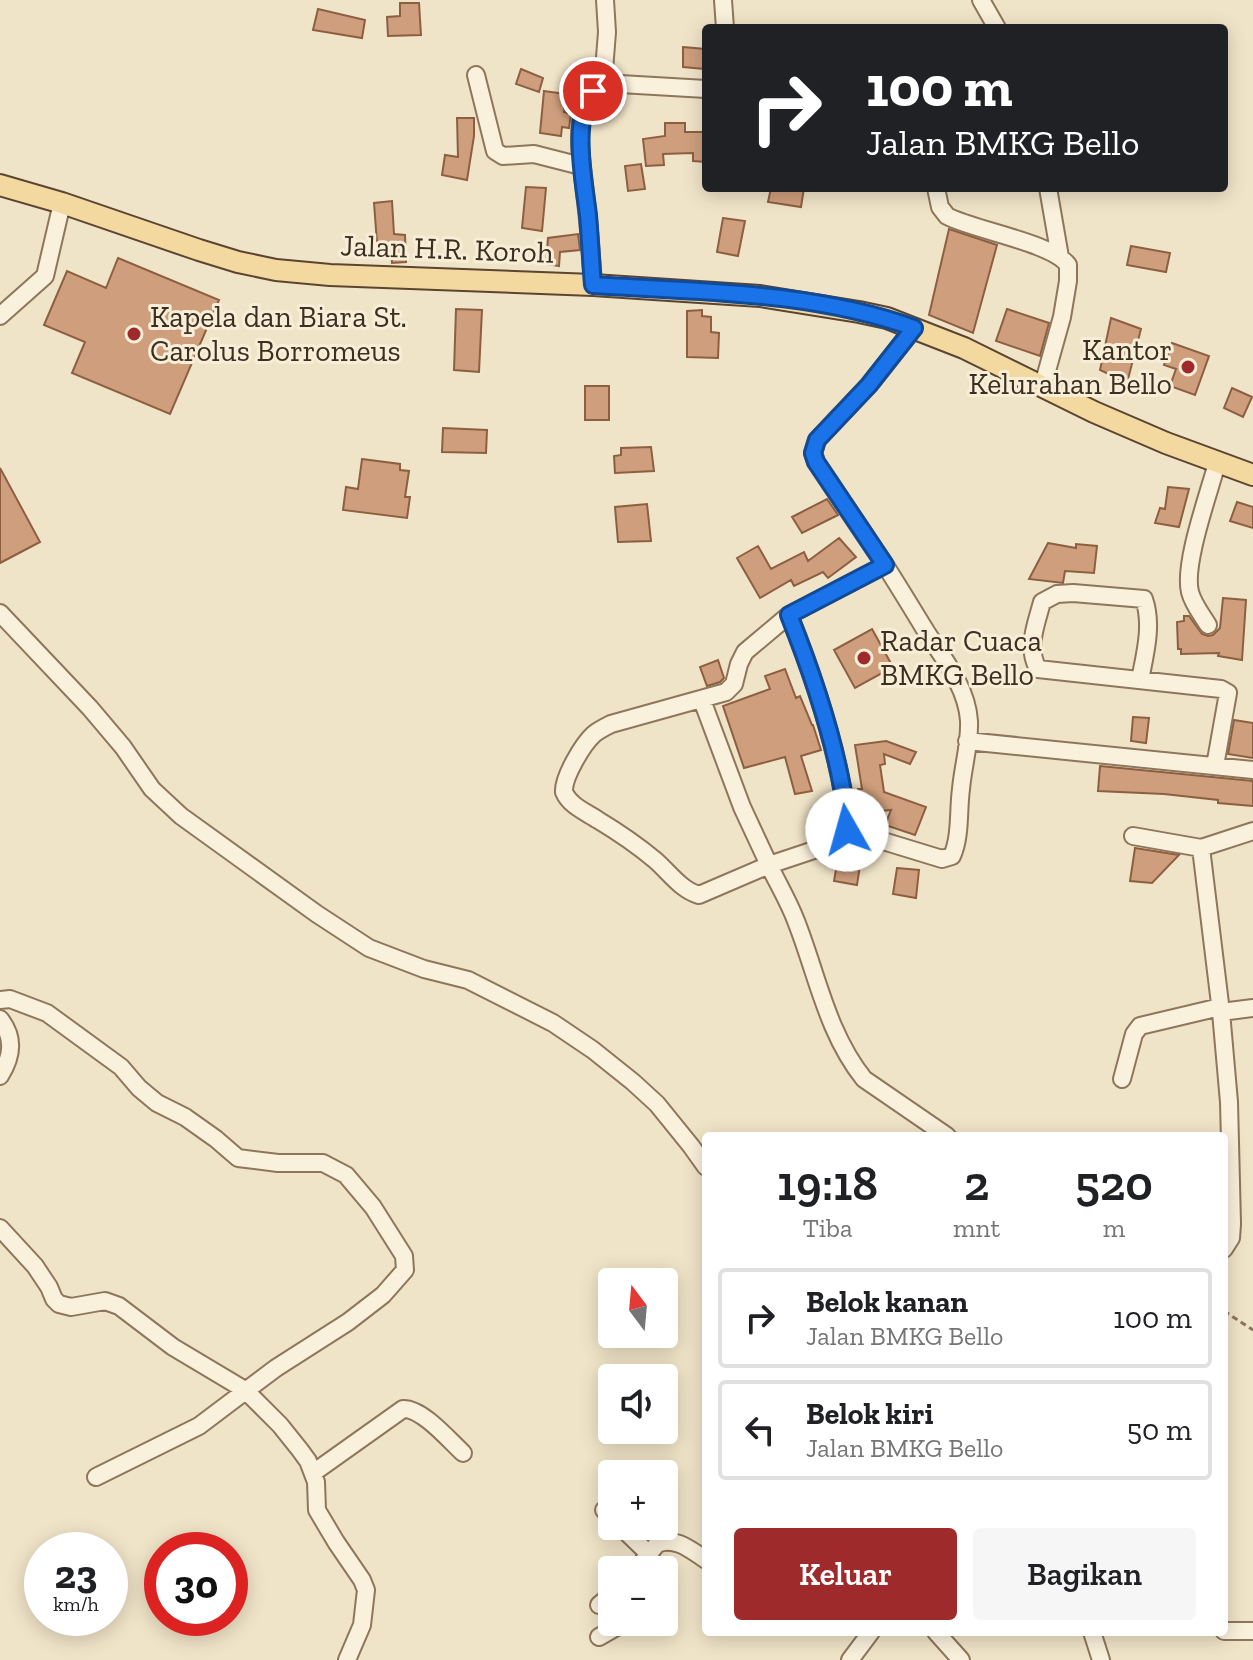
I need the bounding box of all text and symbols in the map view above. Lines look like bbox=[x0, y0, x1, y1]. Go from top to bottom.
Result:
text: 100 m bbox=[866, 53, 1013, 120]
icon: right bbox=[734, 56, 838, 160]
pin bbox=[559, 57, 627, 125]
icon: arrive bbox=[571, 69, 615, 113]
text: Jalan BMKG Bello bbox=[866, 121, 1139, 164]
street label: Jalan H.R. Koroh bbox=[340, 227, 554, 271]
place label: Kapela dan Biara St. Carolus Borromeus bbox=[150, 299, 407, 369]
marker: Kapela dan Biara St. Carolus Borromeus bbox=[125, 325, 143, 343]
place label: Kantor Kelurahan Bello bbox=[968, 332, 1172, 402]
marker: Kantor Kelurahan Bello bbox=[1179, 358, 1197, 376]
place label: Radar Cuaca BMKG Bello bbox=[880, 623, 1042, 693]
marker: Radar Cuaca BMKG Bello bbox=[855, 649, 873, 667]
position arrow bbox=[805, 788, 889, 872]
text: 19:18 bbox=[777, 1155, 878, 1212]
text: 2 bbox=[964, 1155, 989, 1212]
text: 520 bbox=[1075, 1155, 1153, 1212]
text: Tiba bbox=[803, 1212, 852, 1244]
text: mnt bbox=[953, 1212, 1000, 1244]
text: m bbox=[1103, 1212, 1125, 1244]
north arrow bbox=[598, 1268, 678, 1348]
map controls bbox=[598, 1268, 678, 1636]
text: Belok kanan bbox=[806, 1284, 968, 1320]
icon: right bbox=[738, 1296, 782, 1340]
text: 100 m bbox=[1113, 1300, 1192, 1336]
text: Jalan BMKG Bello bbox=[806, 1320, 1003, 1352]
button: sound bbox=[598, 1364, 678, 1444]
text: Belok kiri bbox=[806, 1396, 933, 1432]
icon: left bbox=[738, 1408, 782, 1452]
text: 50 m bbox=[1127, 1412, 1192, 1448]
text: Jalan BMKG Bello bbox=[806, 1432, 1003, 1464]
button: + bbox=[598, 1460, 678, 1540]
button: Keluar bbox=[734, 1528, 957, 1620]
button: Bagikan bbox=[973, 1528, 1196, 1620]
speed limit sign: 30 bbox=[144, 1532, 248, 1636]
text: 23 bbox=[55, 1550, 97, 1598]
button: − bbox=[598, 1556, 678, 1636]
text: km/h bbox=[53, 1592, 99, 1616]

